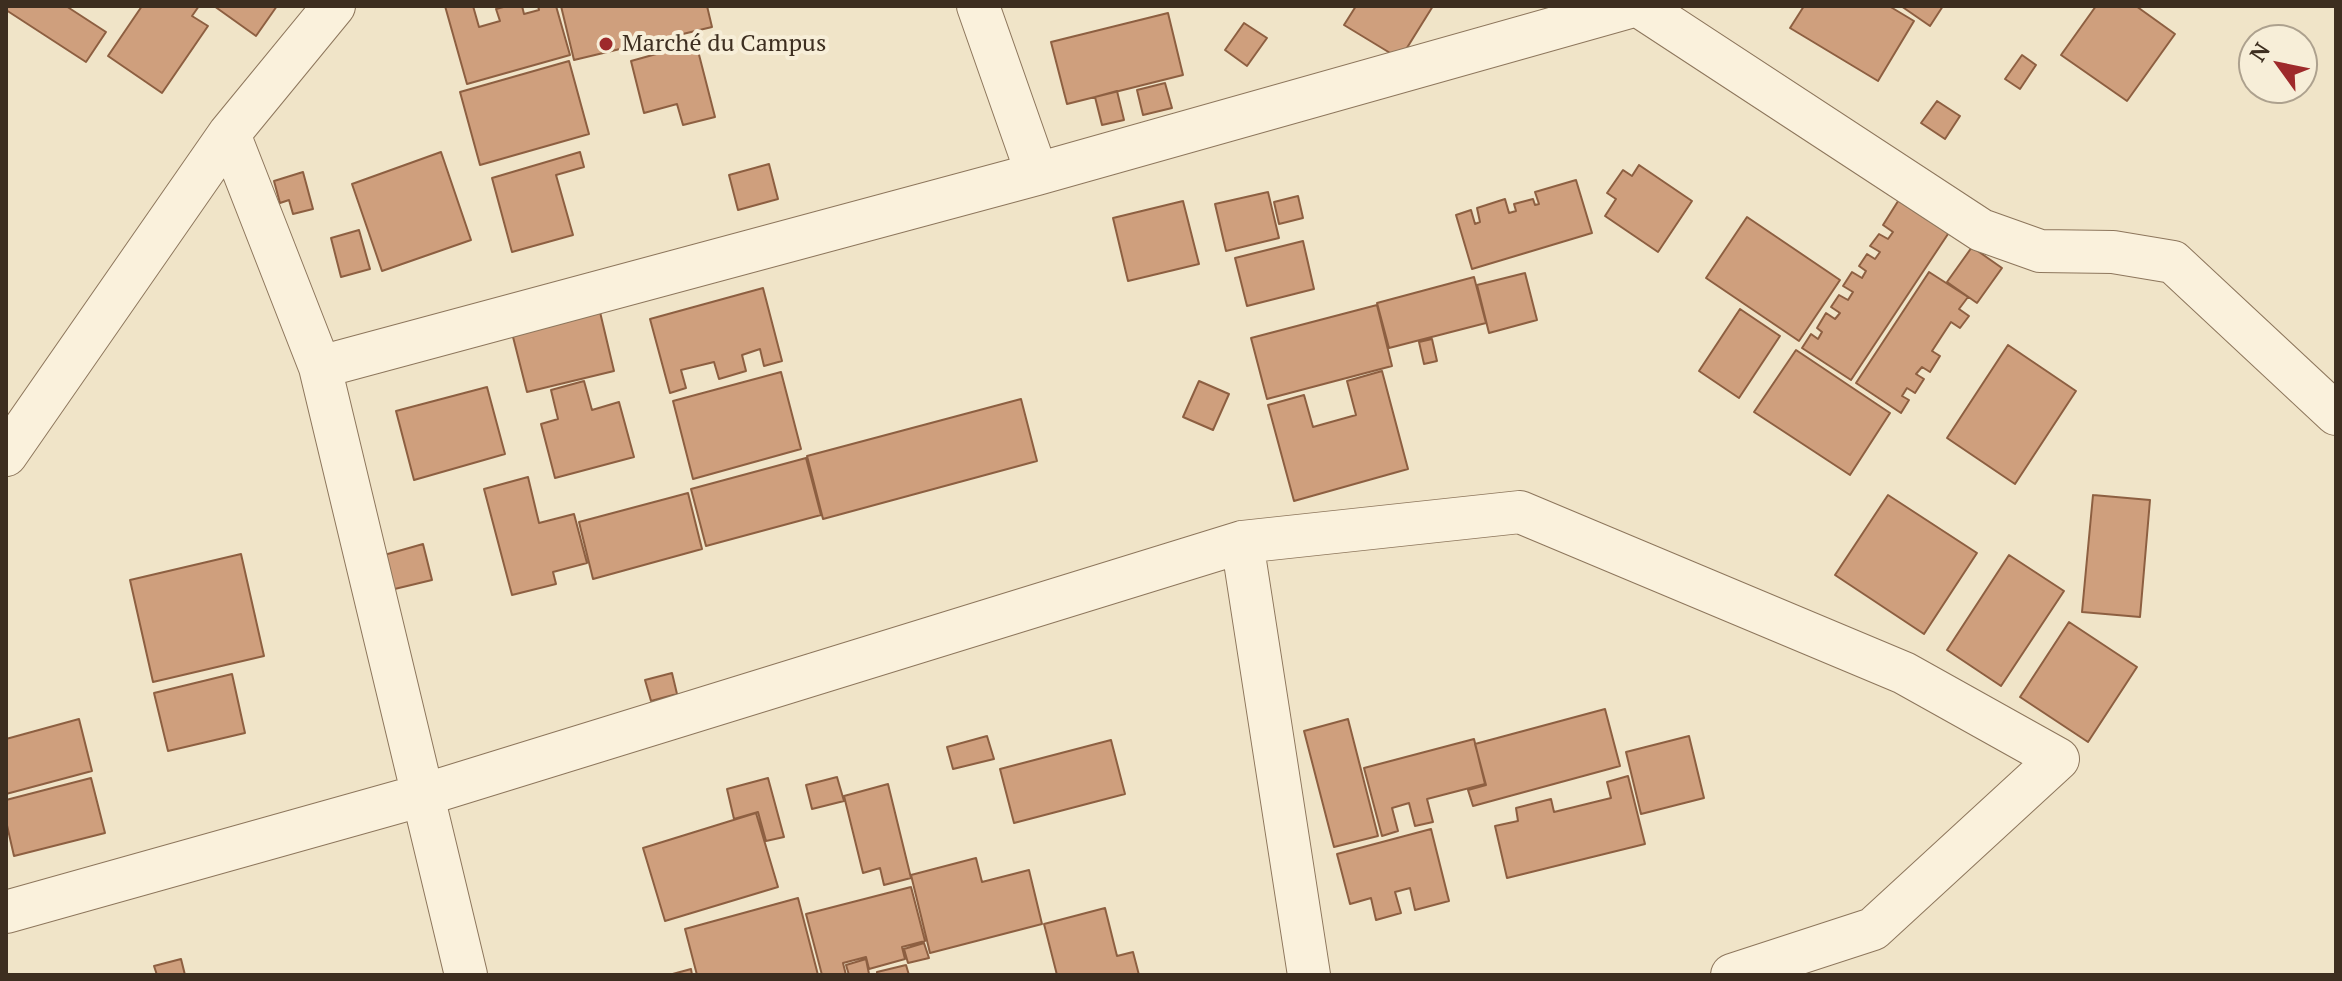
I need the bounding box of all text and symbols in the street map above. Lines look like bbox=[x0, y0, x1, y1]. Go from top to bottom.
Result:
north arrow bbox=[2238, 24, 2318, 104]
place label: Marché du Campus bbox=[622, 30, 826, 58]
marker: Marché du Campus bbox=[597, 35, 615, 53]
text: N bbox=[2242, 37, 2276, 67]

